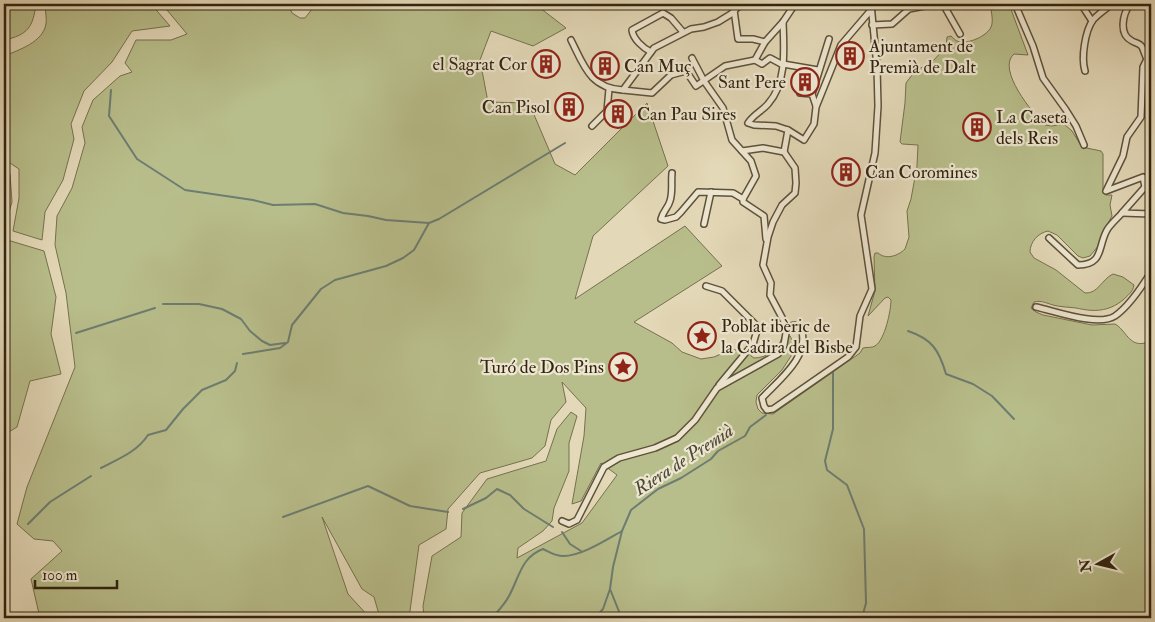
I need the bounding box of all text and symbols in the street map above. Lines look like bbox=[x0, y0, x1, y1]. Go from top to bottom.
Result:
place label: Ajuntament de Premià de Dalt bbox=[868, 35, 976, 79]
building icon: Ajuntament de Premià de Dalt bbox=[835, 41, 865, 71]
building icon: el Sagrat Cor bbox=[531, 49, 561, 79]
building icon: Can Muç bbox=[590, 51, 620, 81]
place label: el Sagrat Cor bbox=[433, 53, 527, 76]
place label: Can Muç bbox=[624, 55, 691, 78]
building icon: Sant Pere bbox=[790, 67, 820, 97]
place label: Sant Pere bbox=[718, 71, 786, 94]
building icon: Can Pisol bbox=[554, 92, 584, 122]
place label: Can Pisol bbox=[482, 96, 550, 119]
building icon: Can Pau Sires bbox=[603, 99, 633, 129]
place label: Can Pau Sires bbox=[637, 103, 736, 126]
place label: La Caseta dels Reis bbox=[996, 106, 1068, 150]
building icon: La Caseta dels Reis bbox=[962, 112, 992, 142]
building icon: Can Coromines bbox=[831, 157, 861, 187]
place label: Can Coromines bbox=[865, 161, 977, 184]
place label: Poblat ibèric de la Cadira del Bisbe bbox=[721, 315, 853, 359]
place icon: Poblat ibèric de la Cadira del Bisbe bbox=[687, 321, 717, 351]
place icon: Turó de Dos Pins bbox=[608, 352, 638, 382]
place label: Turó de Dos Pins bbox=[480, 356, 604, 379]
water label: Riera de Premià bbox=[628, 419, 738, 502]
north arrow bbox=[1072, 540, 1122, 590]
scale bar bbox=[35, 557, 118, 589]
text: N bbox=[1076, 558, 1095, 574]
text: 100 m bbox=[42, 566, 78, 585]

